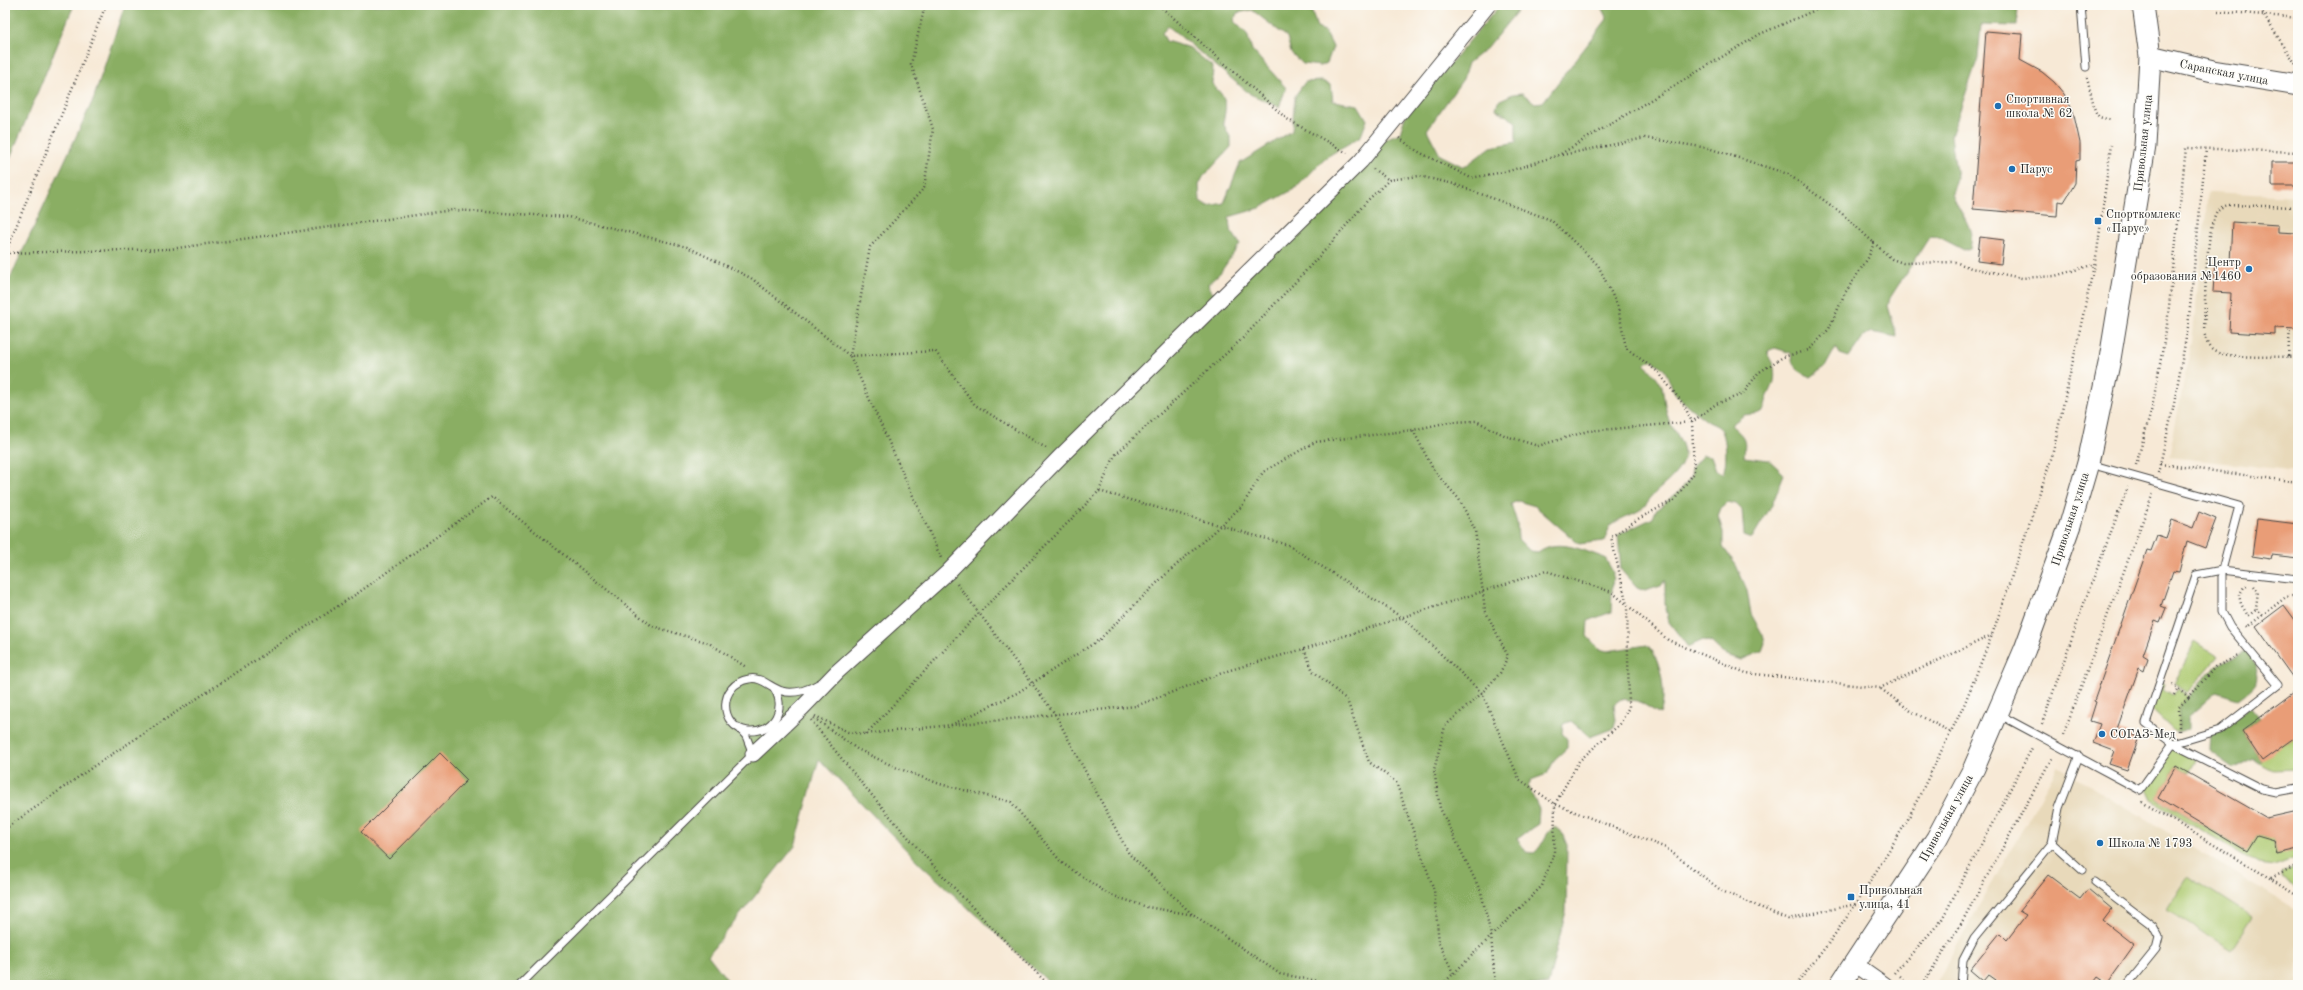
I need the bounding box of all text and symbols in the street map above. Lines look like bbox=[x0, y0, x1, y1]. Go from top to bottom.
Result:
street label: Саранская улица bbox=[2178, 58, 2269, 87]
place label: Спортивная школа № 62 bbox=[2006, 94, 2073, 120]
street label: Привольная улица bbox=[2133, 94, 2155, 192]
marker: Спортивная школа № 62 bbox=[1993, 101, 2003, 111]
marker: Парус bbox=[2007, 164, 2017, 174]
place label: Парус bbox=[2020, 164, 2052, 176]
place label: Спорткомлекс «Парус» bbox=[2106, 209, 2180, 235]
marker: Спорткомлекс «Парус» bbox=[2093, 216, 2103, 226]
place label: Центр образования №1460 bbox=[2131, 257, 2241, 283]
marker: Центр образования №1460 bbox=[2244, 264, 2254, 274]
street label: Привольная улица bbox=[2050, 471, 2092, 568]
marker: СОГАЗ-Мед bbox=[2097, 729, 2107, 739]
place label: СОГАЗ-Мед bbox=[2110, 729, 2176, 741]
street label: Привольная улица bbox=[1918, 773, 1976, 864]
marker: Школа № 1793 bbox=[2095, 838, 2105, 848]
place label: Школа № 1793 bbox=[2108, 838, 2193, 850]
place label: Привольная улица, 41 bbox=[1859, 885, 1923, 911]
marker: Привольная улица, 41 bbox=[1846, 892, 1856, 902]

